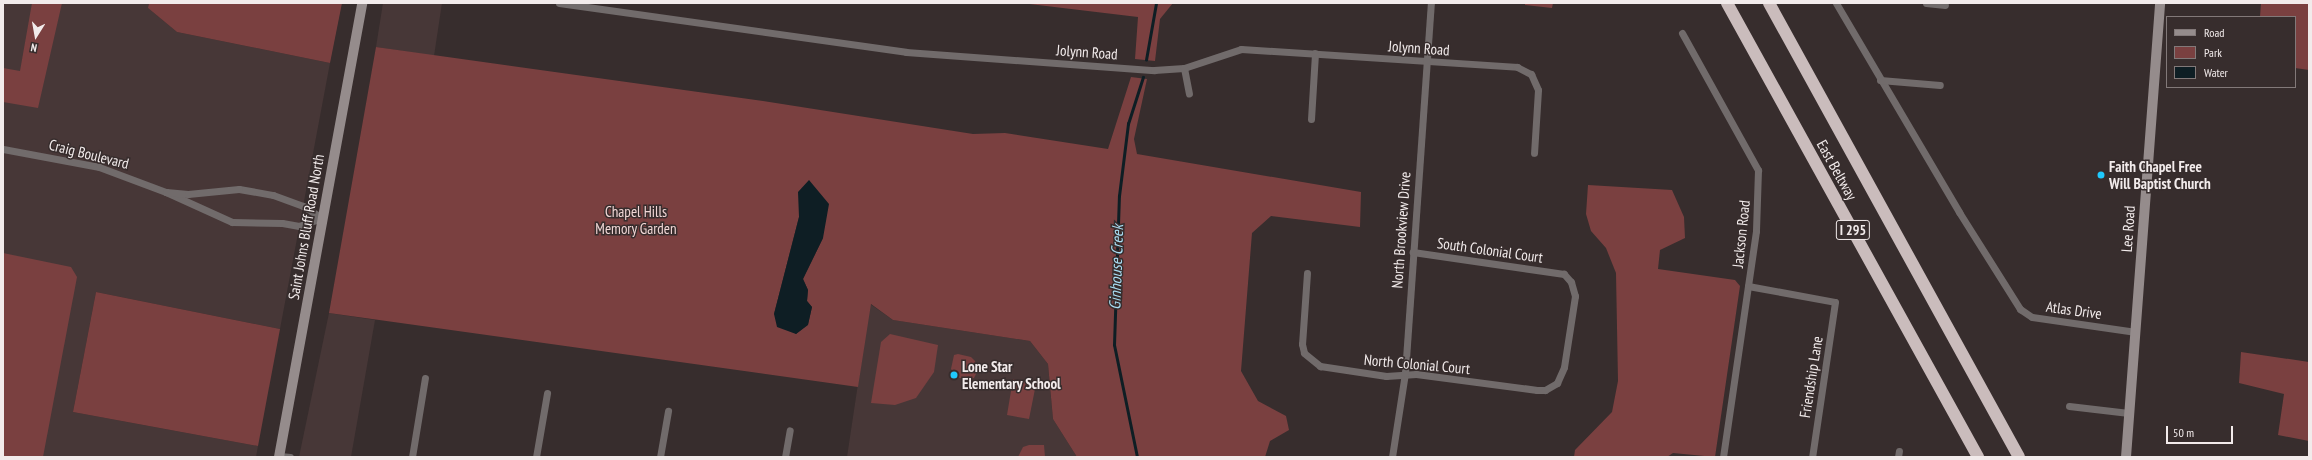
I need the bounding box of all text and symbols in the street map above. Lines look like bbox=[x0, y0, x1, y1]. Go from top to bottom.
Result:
north arrow bbox=[16, 16, 56, 56]
legend bbox=[2166, 16, 2296, 88]
text: Road bbox=[2204, 25, 2224, 40]
street label: Jolynn Road bbox=[1388, 37, 1450, 59]
text: N bbox=[29, 40, 38, 55]
street label: Jolynn Road bbox=[1056, 41, 1118, 63]
text: Park bbox=[2204, 45, 2222, 60]
text: Water bbox=[2204, 65, 2228, 80]
street label: Craig Boulevard bbox=[47, 135, 131, 173]
street label: East Beltway bbox=[1813, 137, 1861, 203]
street label: Saint Johns Bluff Road North bbox=[284, 153, 328, 301]
place label: Faith Chapel Free Will Baptist Church bbox=[2109, 157, 2211, 192]
marker: Faith Chapel Free Will Baptist Church bbox=[2096, 170, 2106, 180]
street label: North Brookview Drive bbox=[1388, 171, 1414, 289]
street label: Jackson Road bbox=[1729, 199, 1753, 269]
park label: Chapel Hills Memory Garden bbox=[595, 202, 677, 237]
street label: Lee Road bbox=[2117, 205, 2139, 253]
road number: I 295 bbox=[1835, 218, 1871, 242]
water label: Ginhouse Creek bbox=[1105, 224, 1127, 310]
street label: South Colonial Court bbox=[1436, 234, 1544, 266]
street label: Atlas Drive bbox=[2045, 297, 2103, 323]
street label: Friendship Lane bbox=[1796, 335, 1826, 419]
street label: North Colonial Court bbox=[1363, 350, 1471, 378]
place label: Lone Star Elementary School bbox=[962, 357, 1061, 392]
marker: Lone Star Elementary School bbox=[949, 370, 959, 380]
scale bar bbox=[2168, 418, 2235, 444]
text: 50 m bbox=[2173, 425, 2194, 440]

